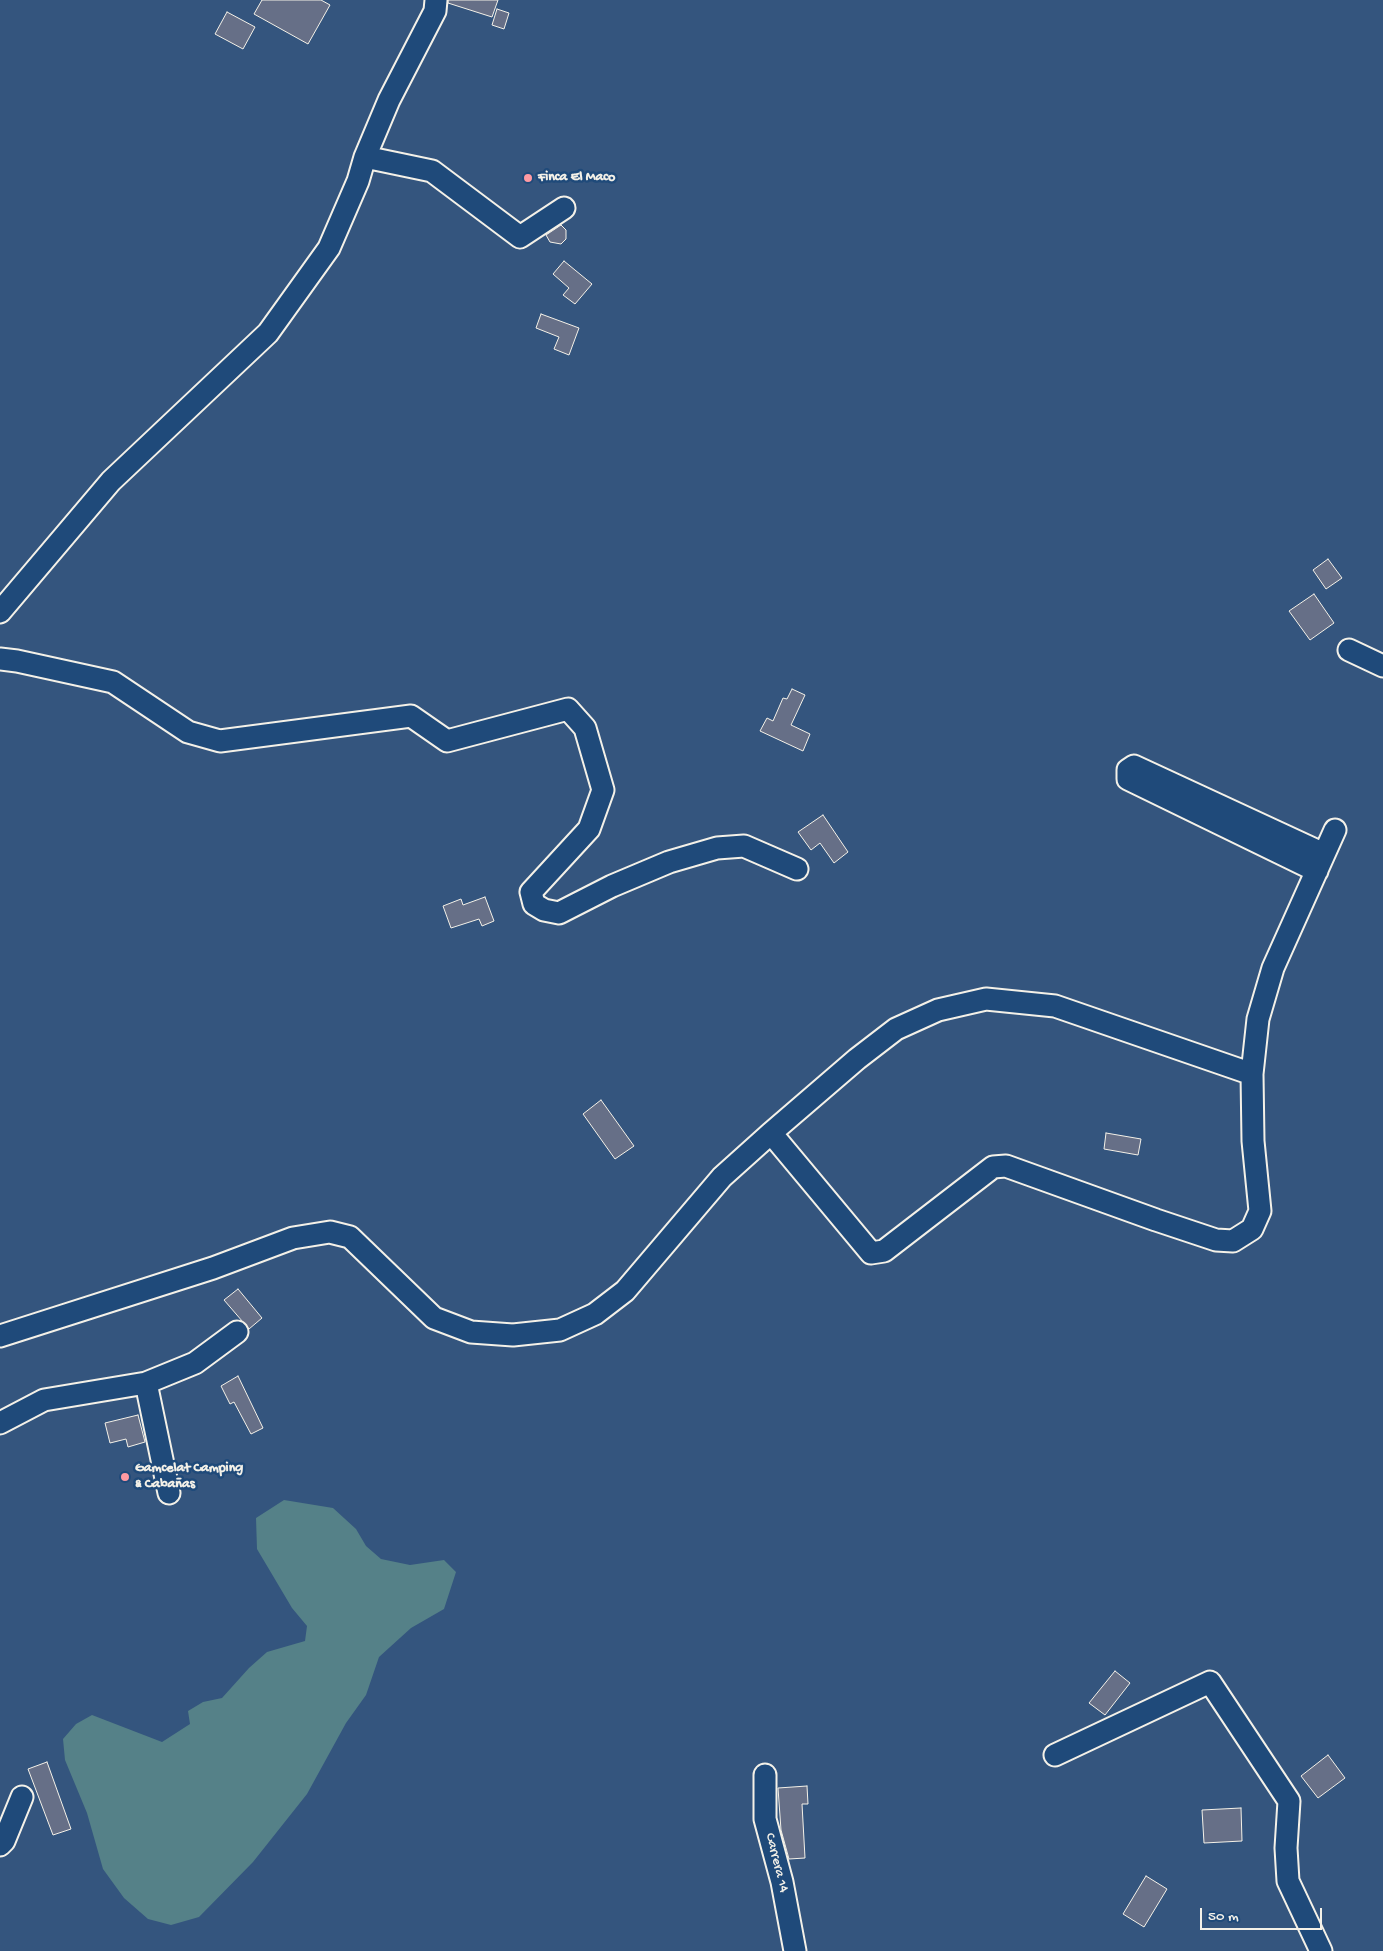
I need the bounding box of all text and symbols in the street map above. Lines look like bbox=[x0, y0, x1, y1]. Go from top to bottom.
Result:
place label: Finca El Maco bbox=[538, 170, 615, 186]
marker: Finca El Maco bbox=[522, 172, 534, 184]
place label: Gamcelat Camping & Cabañas bbox=[135, 1461, 243, 1494]
marker: Gamcelat Camping & Cabañas bbox=[119, 1471, 131, 1483]
street label: Carrera 14 bbox=[760, 1831, 792, 1895]
scale bar bbox=[1203, 1898, 1326, 1930]
text: 50 m bbox=[1208, 1908, 1239, 1926]

